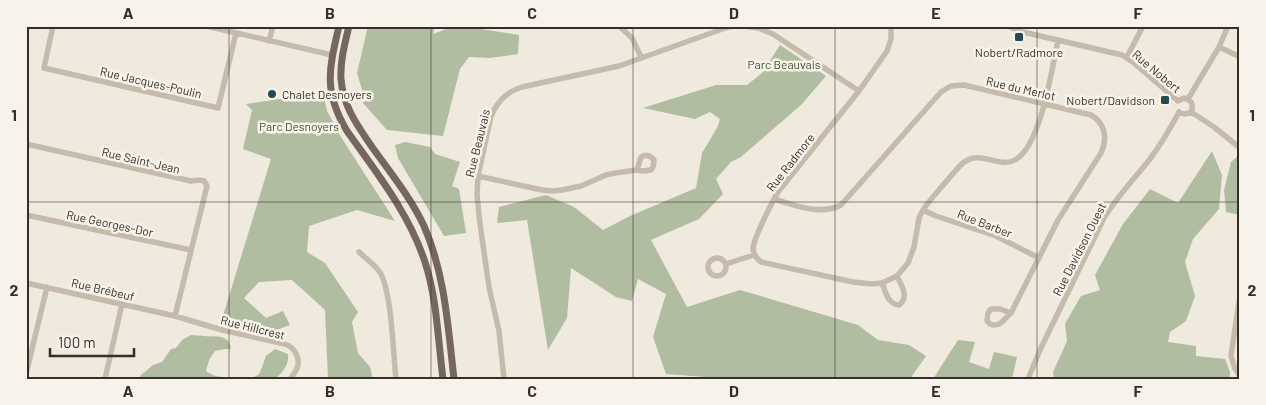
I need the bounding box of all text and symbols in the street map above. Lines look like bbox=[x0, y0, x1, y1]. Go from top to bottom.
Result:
text: A bbox=[123, 3, 134, 22]
text: B bbox=[325, 3, 335, 22]
text: C bbox=[527, 3, 537, 22]
text: D bbox=[729, 3, 739, 22]
text: E bbox=[931, 3, 941, 22]
text: F bbox=[1134, 3, 1143, 22]
marker: Nobert/Radmore bbox=[1013, 31, 1025, 43]
place label: Nobert/Radmore bbox=[975, 45, 1063, 59]
street label: Rue Nobert bbox=[1130, 47, 1184, 95]
park label: Parc Beauvais bbox=[747, 57, 821, 71]
street label: Rue Jacques-Poulin bbox=[99, 63, 203, 101]
street label: Rue du Merlot bbox=[985, 73, 1057, 103]
place label: Chalet Desnoyers bbox=[282, 87, 372, 101]
marker: Chalet Desnoyers bbox=[266, 88, 278, 100]
place label: Nobert/Davidson bbox=[1066, 93, 1155, 107]
marker: Nobert/Davidson bbox=[1159, 94, 1171, 106]
text: 1 bbox=[11, 105, 17, 124]
text: 1 bbox=[1249, 105, 1255, 124]
street label: Rue Beauvais bbox=[462, 107, 492, 178]
park label: Parc Desnoyers bbox=[259, 119, 339, 133]
street label: Rue Radmore bbox=[763, 130, 817, 194]
street label: Rue Saint-Jean bbox=[100, 144, 182, 176]
street label: Rue Davidson Ouest bbox=[1049, 200, 1109, 298]
street label: Rue Barber bbox=[956, 206, 1015, 240]
street label: Rue Georges-Dor bbox=[65, 207, 155, 239]
street label: Rue Brébeuf bbox=[70, 275, 136, 303]
text: 2 bbox=[10, 280, 19, 299]
text: 2 bbox=[1248, 280, 1257, 299]
street label: Rue Hillcrest bbox=[219, 312, 287, 342]
scale bar bbox=[50, 325, 134, 357]
text: 100 m bbox=[58, 333, 96, 351]
text: A bbox=[123, 381, 134, 400]
text: B bbox=[325, 381, 335, 400]
text: C bbox=[527, 381, 537, 400]
text: D bbox=[729, 381, 739, 400]
text: E bbox=[931, 381, 941, 400]
text: F bbox=[1134, 381, 1143, 400]

